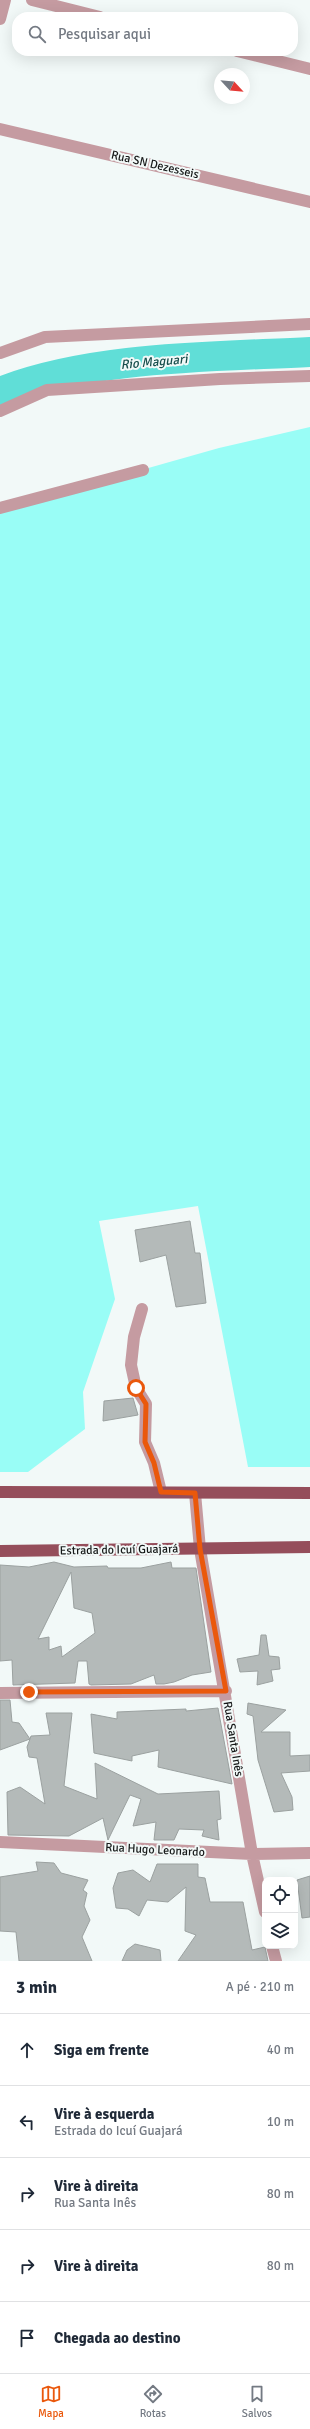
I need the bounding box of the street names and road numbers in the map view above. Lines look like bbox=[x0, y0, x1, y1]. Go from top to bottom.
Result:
street label: Rua SN Dezesseis bbox=[110, 148, 200, 182]
street label: Estrada do Icuí Guajará bbox=[60, 1541, 178, 1559]
street label: Rua Santa Inês bbox=[220, 1700, 246, 1778]
street label: Rua Hugo Leonardo bbox=[105, 1840, 205, 1860]

